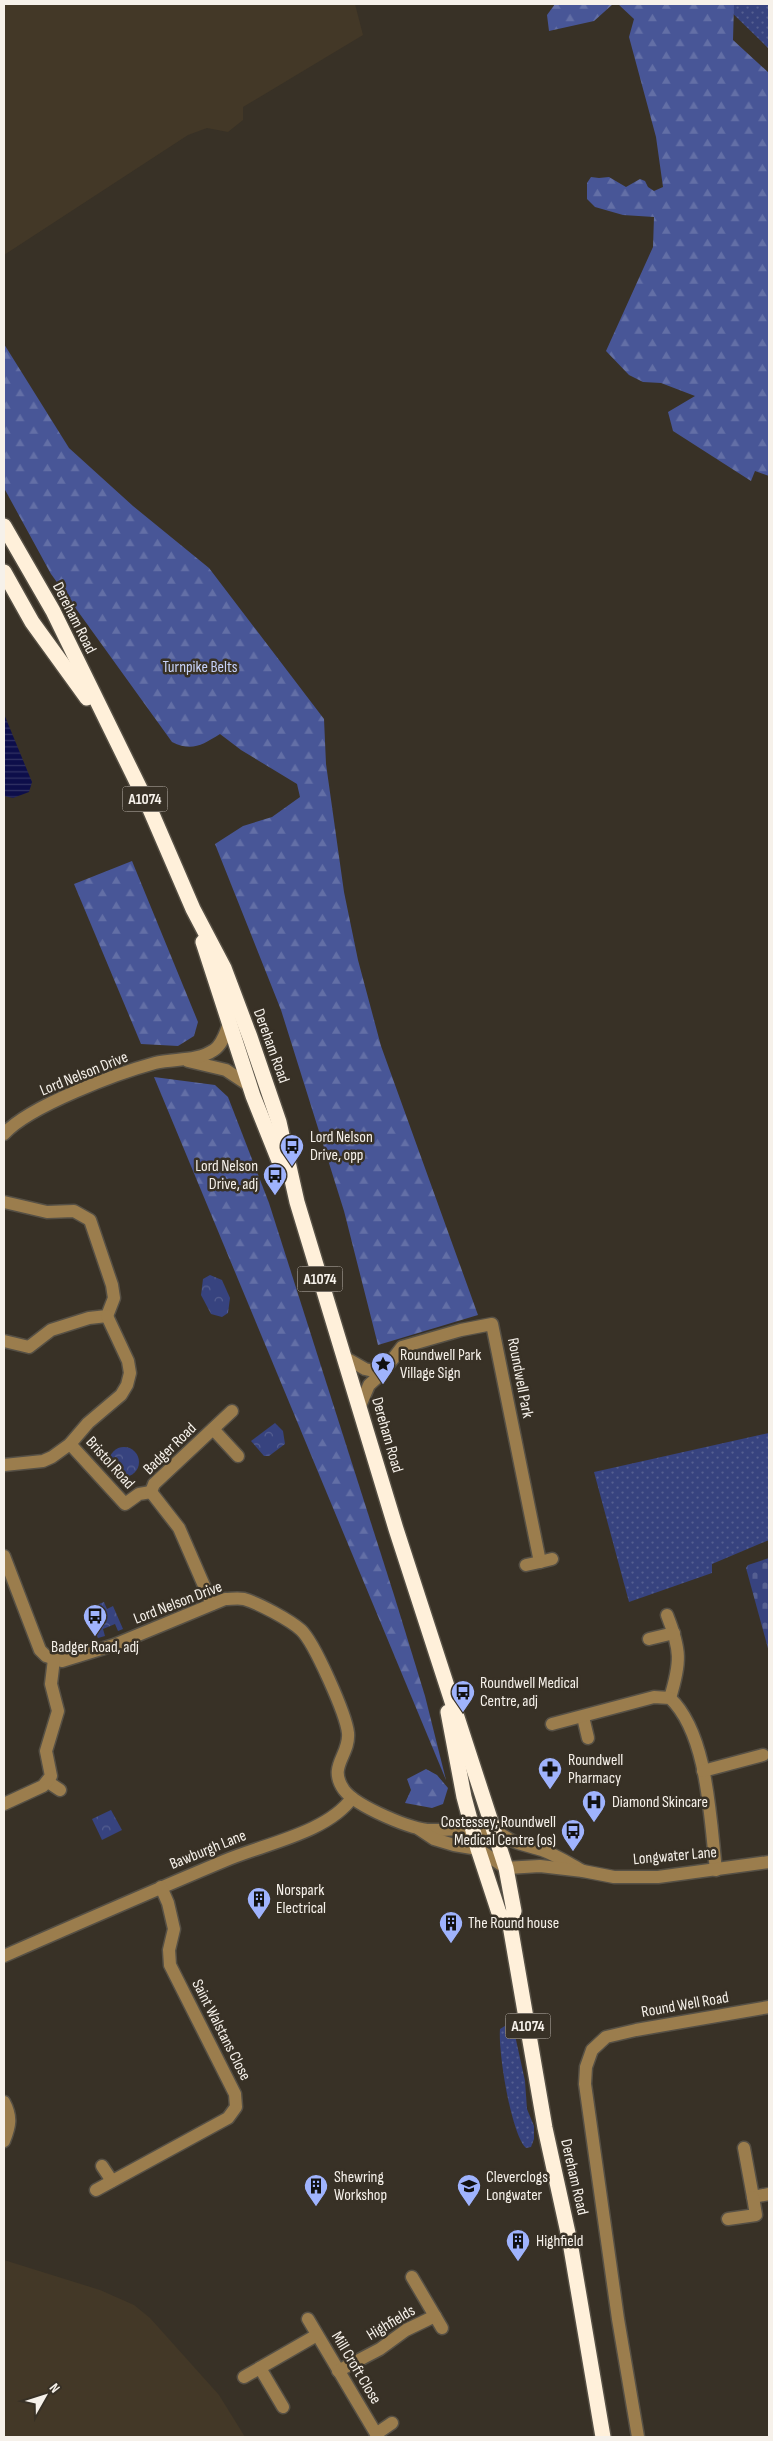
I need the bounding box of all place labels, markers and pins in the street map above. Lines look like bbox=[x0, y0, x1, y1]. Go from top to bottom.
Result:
place label: Lord Nelson Drive, opp bbox=[310, 1128, 373, 1165]
bus stop icon: Lord Nelson Drive, opp bbox=[279, 1133, 305, 1167]
place label: Lord Nelson Drive, adj bbox=[195, 1157, 258, 1194]
bus stop icon: Lord Nelson Drive, adj bbox=[262, 1162, 288, 1196]
place label: Roundwell Park Village Sign bbox=[400, 1346, 481, 1383]
place icon: Roundwell Park Village Sign bbox=[370, 1351, 396, 1385]
bus stop icon: Badger Road, adj bbox=[82, 1603, 108, 1637]
place label: Badger Road, adj bbox=[51, 1638, 139, 1657]
place label: Roundwell Medical Centre, adj bbox=[480, 1674, 579, 1711]
bus stop icon: Roundwell Medical Centre, adj bbox=[450, 1679, 476, 1713]
place label: Roundwell Pharmacy bbox=[568, 1751, 623, 1788]
pharmacy icon: Roundwell Pharmacy bbox=[537, 1756, 563, 1790]
hospital icon: Diamond Skincare bbox=[581, 1789, 607, 1823]
place label: Diamond Skincare bbox=[612, 1793, 708, 1812]
place label: Costessey, Roundwell Medical Centre (os) bbox=[441, 1813, 556, 1850]
bus stop icon: Costessey, Roundwell Medical Centre (os) bbox=[560, 1818, 586, 1852]
place label: Norspark Electrical bbox=[276, 1881, 326, 1918]
building icon: Norspark Electrical bbox=[246, 1886, 272, 1920]
building icon: The Round house bbox=[438, 1910, 464, 1944]
place label: The Round house bbox=[468, 1914, 559, 1933]
place label: Shewring Workshop bbox=[334, 2168, 387, 2205]
place label: Cleverclogs Longwater bbox=[486, 2168, 548, 2205]
building icon: Shewring Workshop bbox=[303, 2173, 329, 2207]
school or university icon: Cleverclogs Longwater bbox=[456, 2173, 482, 2207]
building icon: Highfield bbox=[505, 2228, 531, 2262]
place label: Highfield bbox=[536, 2232, 583, 2251]

